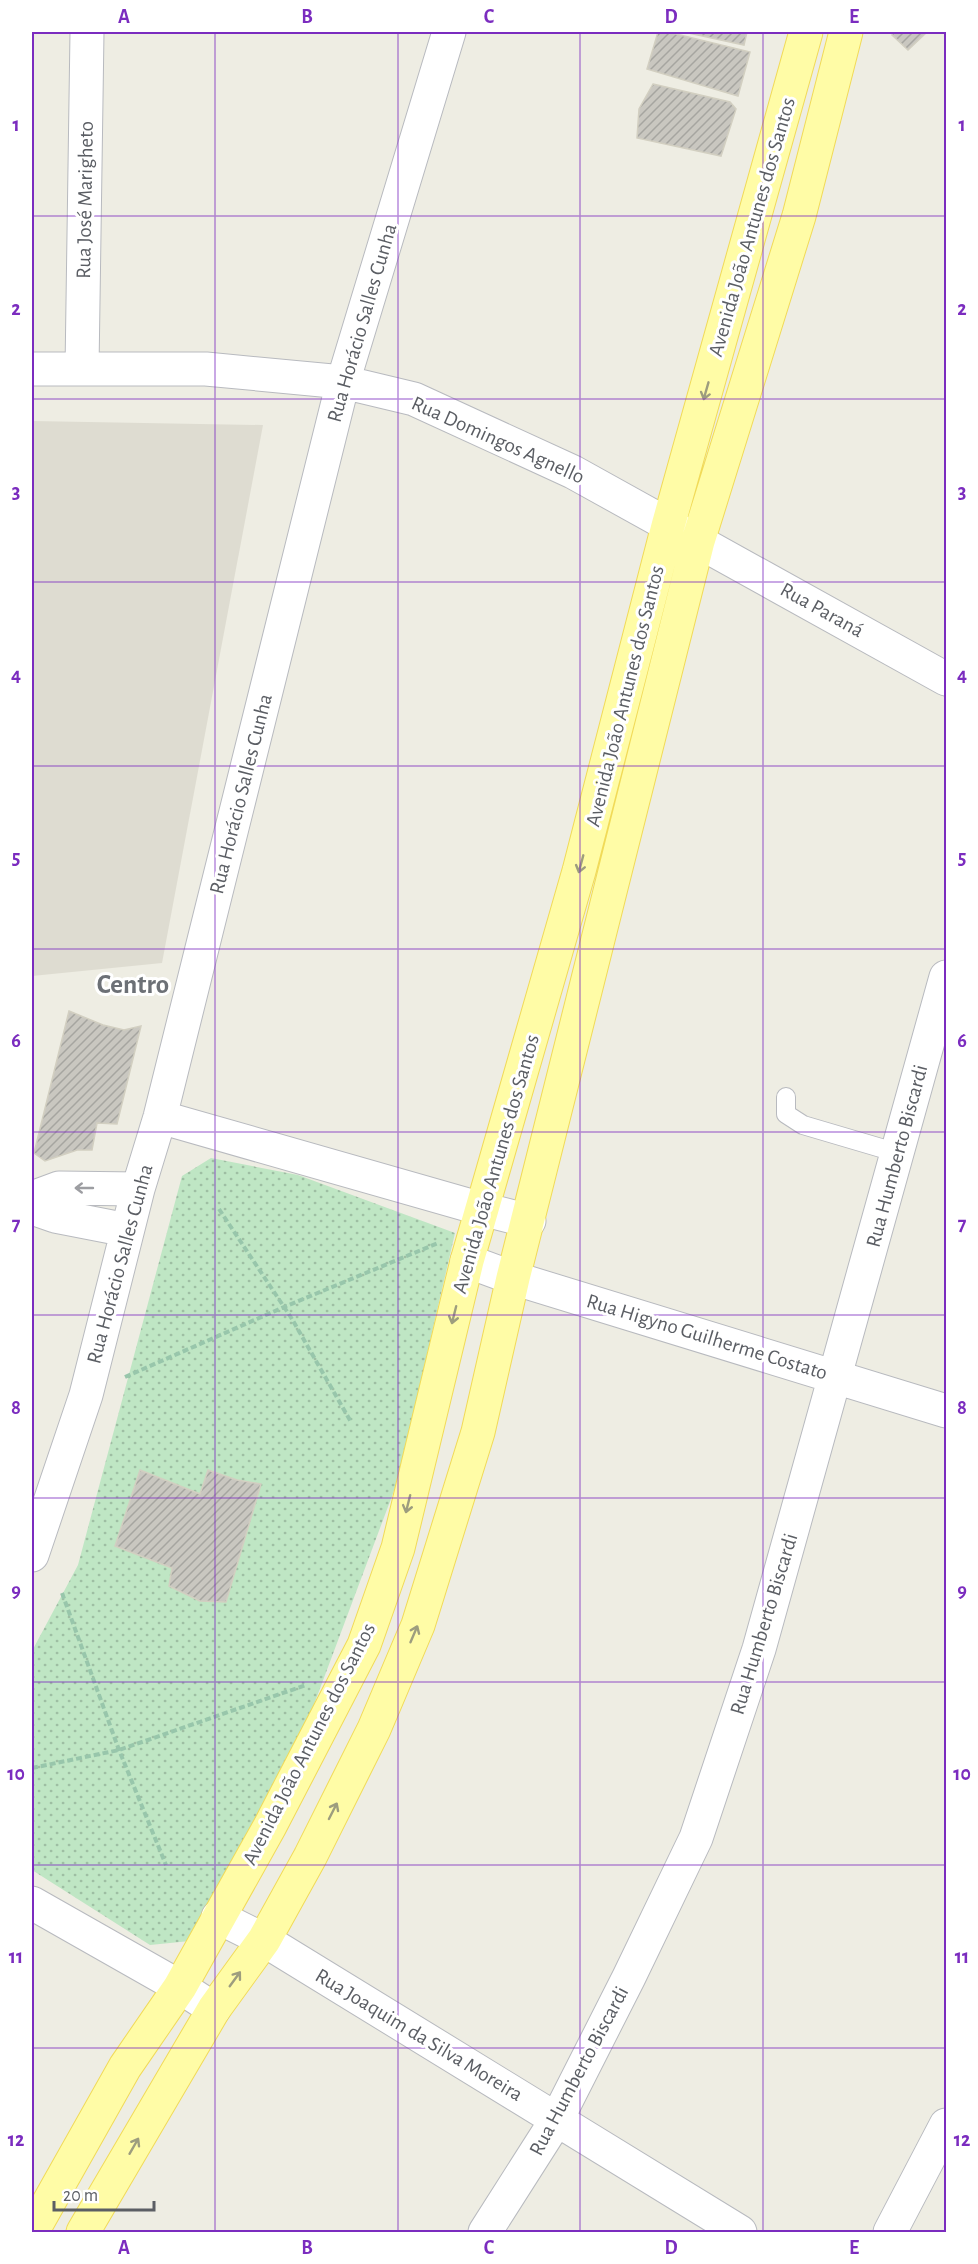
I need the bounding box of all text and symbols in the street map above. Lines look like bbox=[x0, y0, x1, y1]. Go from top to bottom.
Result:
text: A bbox=[118, 7, 130, 27]
text: B bbox=[301, 7, 313, 27]
text: C bbox=[484, 7, 495, 27]
text: D bbox=[664, 7, 678, 27]
text: E bbox=[849, 7, 859, 27]
street label: Avenida João Antunes dos Santos bbox=[705, 95, 799, 359]
text: 1 bbox=[12, 115, 20, 135]
text: 1 bbox=[958, 115, 966, 135]
street label: Rua José Marigheto bbox=[73, 121, 97, 279]
street label: Rua Horácio Salles Cunha bbox=[324, 221, 400, 425]
text: 2 bbox=[11, 299, 21, 319]
text: 2 bbox=[957, 299, 967, 319]
one-way arrow bbox=[700, 382, 712, 401]
street label: Rua Domingos Agnello bbox=[408, 392, 588, 488]
text: 3 bbox=[12, 482, 20, 502]
text: 3 bbox=[958, 482, 966, 502]
street label: Avenida João Antunes dos Santos bbox=[582, 563, 668, 829]
street label: Rua Paraná bbox=[777, 579, 867, 642]
text: 4 bbox=[11, 665, 21, 685]
text: 4 bbox=[957, 665, 967, 685]
street label: Rua Horácio Salles Cunha bbox=[206, 692, 276, 896]
text: 5 bbox=[12, 848, 20, 868]
text: 5 bbox=[958, 848, 966, 868]
one-way arrow bbox=[575, 854, 587, 873]
district label: Centro bbox=[97, 971, 169, 998]
text: 6 bbox=[11, 1031, 21, 1051]
text: 6 bbox=[957, 1031, 967, 1051]
street label: Avenida João Antunes dos Santos bbox=[449, 1032, 543, 1296]
street label: Rua Humberto Biscardi bbox=[862, 1062, 932, 1250]
street label: Rua Horácio Salles Cunha bbox=[83, 1162, 157, 1366]
one-way arrow bbox=[74, 1182, 94, 1194]
text: 7 bbox=[12, 1214, 21, 1234]
text: 7 bbox=[958, 1214, 967, 1234]
street label: Rua Higyno Guilherme Costato bbox=[584, 1290, 830, 1384]
one-way arrow bbox=[448, 1305, 460, 1324]
text: 8 bbox=[11, 1398, 21, 1418]
text: 8 bbox=[957, 1398, 967, 1418]
one-way arrow bbox=[402, 1494, 414, 1513]
street label: Rua Humberto Biscardi bbox=[726, 1531, 802, 1717]
text: 9 bbox=[11, 1581, 21, 1601]
text: 9 bbox=[957, 1581, 967, 1601]
street label: Avenida João Antunes dos Santos bbox=[239, 1620, 379, 1868]
one-way arrow bbox=[409, 1625, 420, 1644]
text: 10 bbox=[7, 1764, 25, 1784]
text: 10 bbox=[953, 1764, 971, 1784]
one-way arrow bbox=[327, 1803, 339, 1820]
text: 11 bbox=[9, 1947, 23, 1967]
text: 11 bbox=[955, 1947, 969, 1967]
street label: Rua Joaquim da Silva Moreira bbox=[312, 1965, 527, 2105]
one-way arrow bbox=[229, 1972, 241, 1988]
street label: Rua Humberto Biscardi bbox=[526, 1983, 632, 2159]
text: 12 bbox=[8, 2130, 24, 2150]
text: 12 bbox=[954, 2130, 970, 2150]
one-way arrow bbox=[128, 2138, 140, 2155]
scale bar bbox=[54, 2174, 154, 2212]
text: 20 m bbox=[63, 2187, 98, 2205]
text: A bbox=[118, 2238, 130, 2258]
text: B bbox=[301, 2238, 313, 2258]
text: C bbox=[484, 2238, 495, 2258]
text: D bbox=[664, 2238, 678, 2258]
text: E bbox=[849, 2238, 859, 2258]

